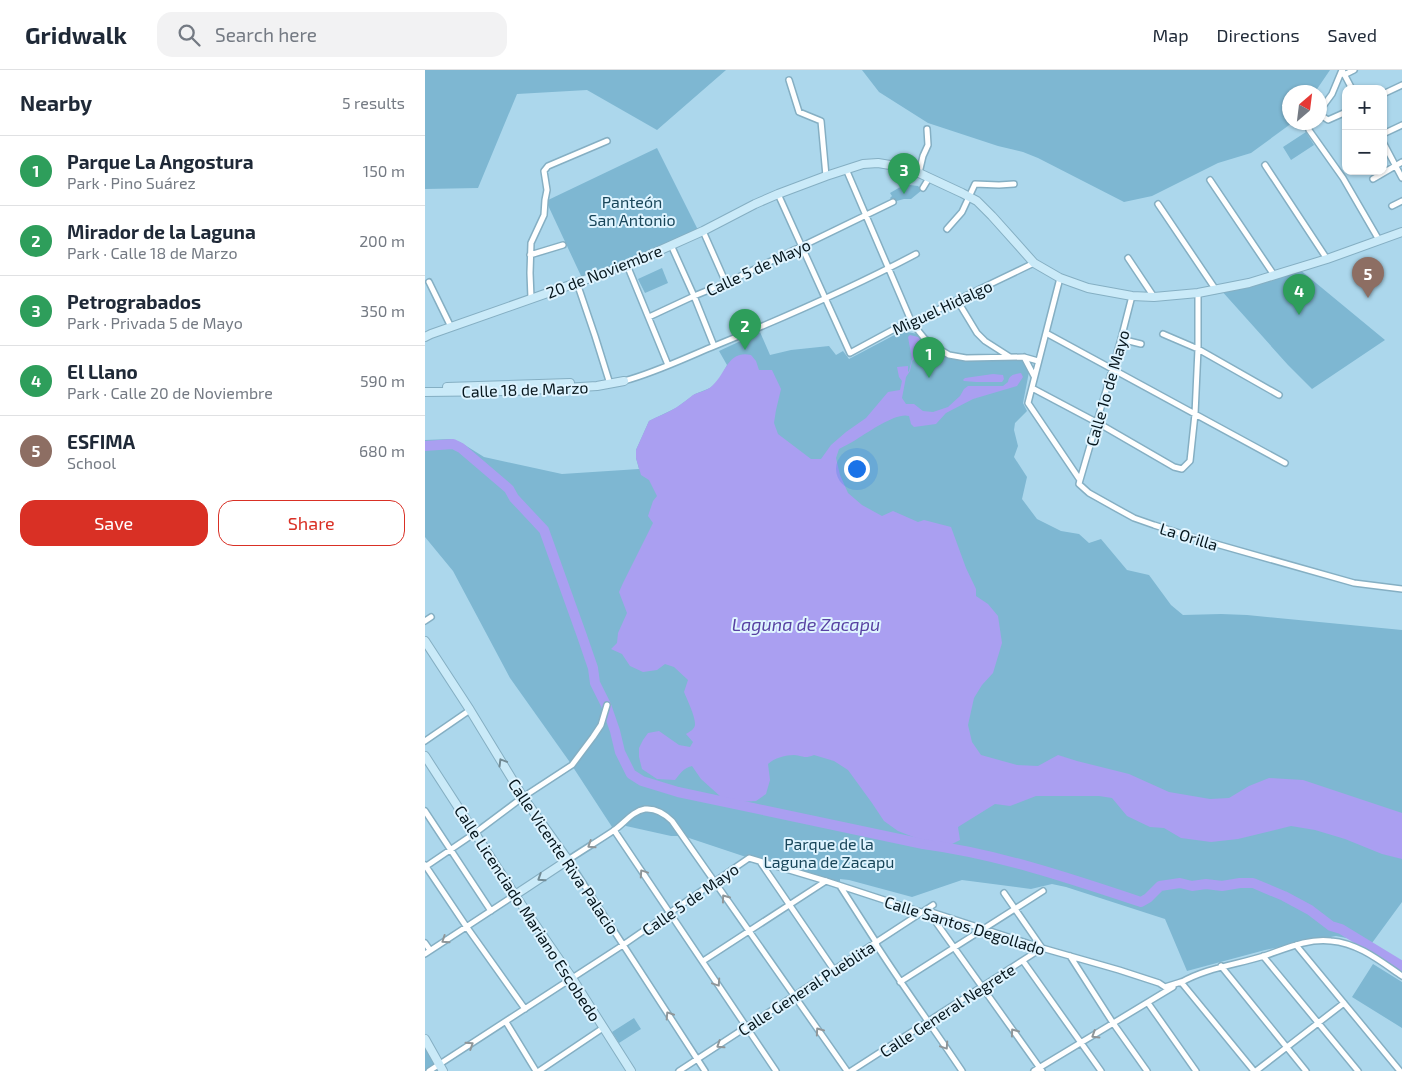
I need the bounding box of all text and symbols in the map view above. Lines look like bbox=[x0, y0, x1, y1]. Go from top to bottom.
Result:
search box bbox=[157, 12, 507, 57]
text: Gridwalk bbox=[25, 20, 127, 49]
icon: search bbox=[175, 21, 203, 49]
text: Search here bbox=[215, 23, 317, 46]
text: Map bbox=[1152, 24, 1189, 46]
text: Directions bbox=[1217, 24, 1300, 46]
text: Saved bbox=[1328, 24, 1377, 46]
north arrow bbox=[1282, 85, 1327, 130]
map controls bbox=[1342, 85, 1387, 175]
button: + bbox=[1342, 85, 1387, 130]
text: Nearby bbox=[20, 90, 92, 115]
text: 5 results bbox=[342, 93, 405, 112]
button: − bbox=[1342, 130, 1387, 175]
text: Parque La Angostura bbox=[67, 150, 254, 173]
pin: 3 bbox=[888, 153, 920, 194]
text: 1 bbox=[33, 161, 39, 180]
text: 150 m bbox=[363, 161, 405, 180]
text: Park · Pino Suárez bbox=[67, 173, 196, 192]
park label: Panteón San Antonio bbox=[588, 192, 676, 229]
text: Mirador de la Laguna bbox=[67, 220, 256, 243]
text: 2 bbox=[31, 231, 41, 250]
text: 200 m bbox=[359, 231, 405, 250]
street label: Calle 5 de Mayo bbox=[703, 234, 813, 300]
street label: 20 de Noviembre bbox=[543, 240, 665, 302]
text: Park · Calle 18 de Marzo bbox=[67, 243, 237, 262]
pin: 5 bbox=[1352, 257, 1384, 298]
pin: 4 bbox=[1283, 274, 1315, 315]
street label: Miguel Hidalgo bbox=[889, 276, 995, 338]
text: Petrograbados bbox=[67, 290, 201, 313]
text: 3 bbox=[31, 301, 41, 320]
text: 350 m bbox=[360, 301, 405, 320]
pin: 2 bbox=[729, 309, 761, 350]
text: Park · Privada 5 de Mayo bbox=[67, 313, 243, 332]
street label: Calle 1o de Mayo bbox=[1081, 328, 1133, 448]
pin: 1 bbox=[913, 337, 945, 378]
text: El Llano bbox=[67, 360, 138, 383]
text: 4 bbox=[31, 371, 41, 390]
text: 590 m bbox=[360, 371, 405, 390]
street label: Calle 18 de Marzo bbox=[461, 377, 589, 401]
text: Park · Calle 20 de Noviembre bbox=[67, 383, 273, 402]
text: ESFIMA bbox=[67, 430, 135, 453]
text: 5 bbox=[32, 441, 40, 460]
text: 680 m bbox=[359, 441, 405, 460]
text: School bbox=[67, 453, 116, 472]
your location bbox=[844, 456, 870, 482]
button: Save bbox=[20, 500, 208, 546]
button: Share bbox=[218, 500, 405, 546]
street label: La Orilla bbox=[1158, 518, 1220, 554]
water label: Laguna de Zacapu bbox=[732, 613, 880, 635]
one-way arrow bbox=[498, 758, 508, 767]
street label: Calle Vicente Riva Palacio bbox=[505, 774, 623, 938]
street label: Calle Licenciado Mariano Escobedo bbox=[451, 802, 605, 1024]
park label: Parque de la Laguna de Zacapu bbox=[764, 834, 894, 871]
one-way arrow bbox=[587, 839, 596, 849]
street label: Calle 5 de Mayo bbox=[638, 859, 742, 939]
one-way arrow bbox=[640, 870, 649, 879]
one-way arrow bbox=[538, 871, 547, 881]
street label: Calle Santos Degollado bbox=[882, 891, 1048, 959]
one-way arrow bbox=[723, 895, 731, 904]
one-way arrow bbox=[441, 934, 450, 944]
street label: Calle General Pueblita bbox=[734, 937, 878, 1039]
street label: Calle General Negrete bbox=[876, 959, 1018, 1061]
one-way arrow bbox=[711, 977, 720, 986]
one-way arrow bbox=[666, 1012, 675, 1021]
one-way arrow bbox=[816, 1027, 825, 1037]
one-way arrow bbox=[1011, 1028, 1020, 1037]
one-way arrow bbox=[1091, 1029, 1100, 1038]
one-way arrow bbox=[716, 1038, 725, 1048]
one-way arrow bbox=[939, 1040, 948, 1050]
one-way arrow bbox=[465, 1042, 474, 1051]

